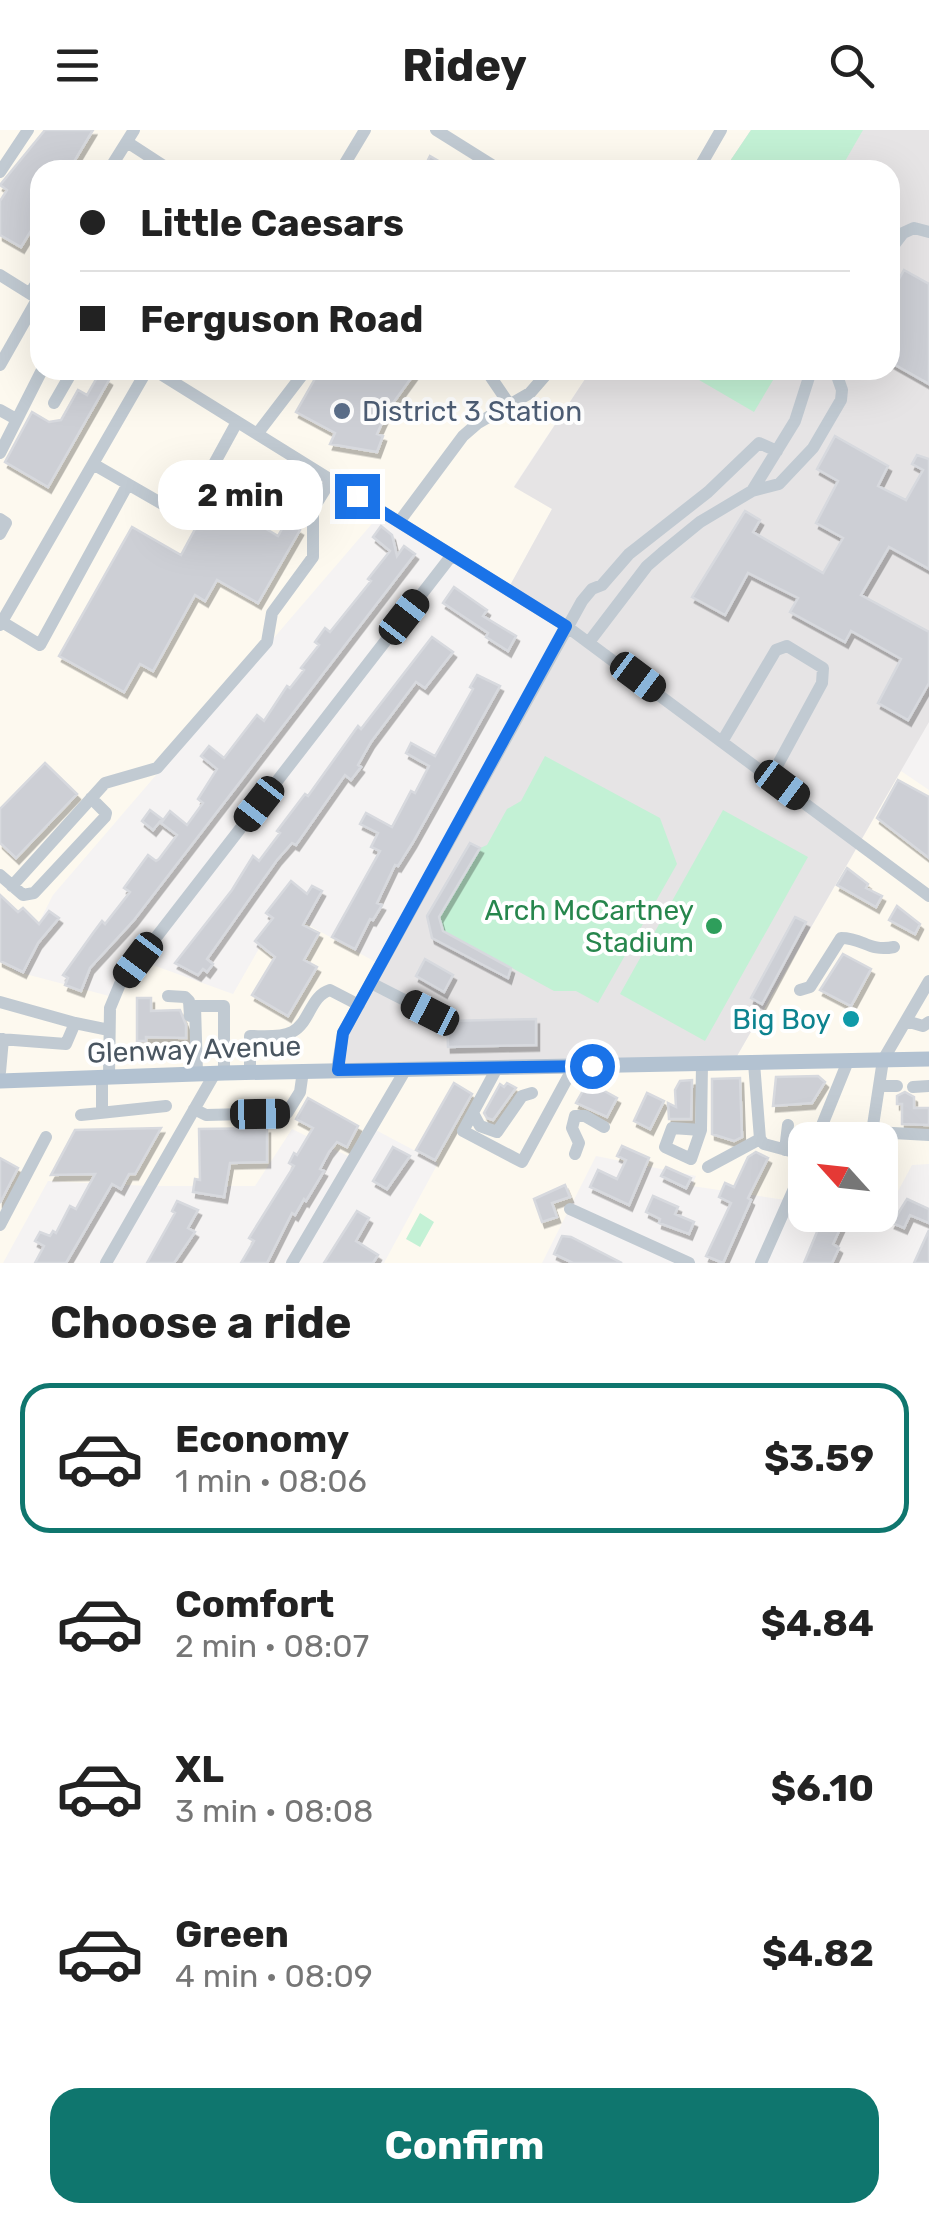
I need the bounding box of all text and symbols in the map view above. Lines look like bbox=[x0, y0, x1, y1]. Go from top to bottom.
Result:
icon: menu bbox=[50, 38, 105, 93]
icon: search bbox=[824, 38, 879, 93]
text: Ridey bbox=[402, 39, 527, 92]
text: Little Caesars bbox=[140, 200, 404, 246]
text: Ferguson Road bbox=[140, 296, 424, 342]
place label: District 3 Station bbox=[362, 395, 582, 428]
marker: District 3 Station bbox=[331, 400, 353, 422]
callout: 2 min bbox=[157, 461, 322, 531]
route end bbox=[335, 474, 380, 519]
text: 2 min bbox=[197, 476, 284, 514]
car bbox=[374, 584, 434, 650]
car bbox=[605, 647, 671, 707]
car bbox=[749, 755, 815, 815]
car bbox=[229, 771, 289, 837]
place label: Arch McCartney Stadium bbox=[485, 894, 694, 959]
marker: Arch McCartney Stadium bbox=[703, 915, 725, 937]
car bbox=[108, 927, 168, 993]
car bbox=[396, 986, 464, 1040]
place label: Big Boy bbox=[732, 1003, 831, 1036]
marker: Big Boy bbox=[840, 1008, 862, 1030]
street label: Glenway Avenue bbox=[86, 1029, 302, 1070]
route start bbox=[570, 1044, 615, 1089]
car bbox=[230, 1098, 290, 1130]
north arrow bbox=[788, 1122, 898, 1232]
map controls bbox=[788, 1122, 898, 1232]
text: Choose a ride bbox=[50, 1296, 352, 1349]
icon: car bbox=[55, 1413, 145, 1503]
text: Economy bbox=[175, 1416, 349, 1462]
text: $3.59 bbox=[764, 1435, 874, 1481]
text: 1 min · 08:06 bbox=[175, 1462, 367, 1500]
icon: car bbox=[55, 1578, 145, 1668]
text: Comfort bbox=[175, 1581, 334, 1627]
text: $4.84 bbox=[761, 1600, 874, 1646]
text: 2 min · 08:07 bbox=[175, 1627, 369, 1665]
icon: car bbox=[55, 1743, 145, 1833]
text: XL bbox=[175, 1746, 224, 1792]
text: $6.10 bbox=[771, 1765, 874, 1811]
text: 3 min · 08:08 bbox=[175, 1792, 373, 1830]
icon: car bbox=[55, 1908, 145, 1998]
text: Green bbox=[175, 1911, 289, 1957]
text: $4.82 bbox=[762, 1930, 874, 1976]
text: 4 min · 08:09 bbox=[175, 1957, 373, 1995]
button: Confirm bbox=[50, 2088, 879, 2203]

